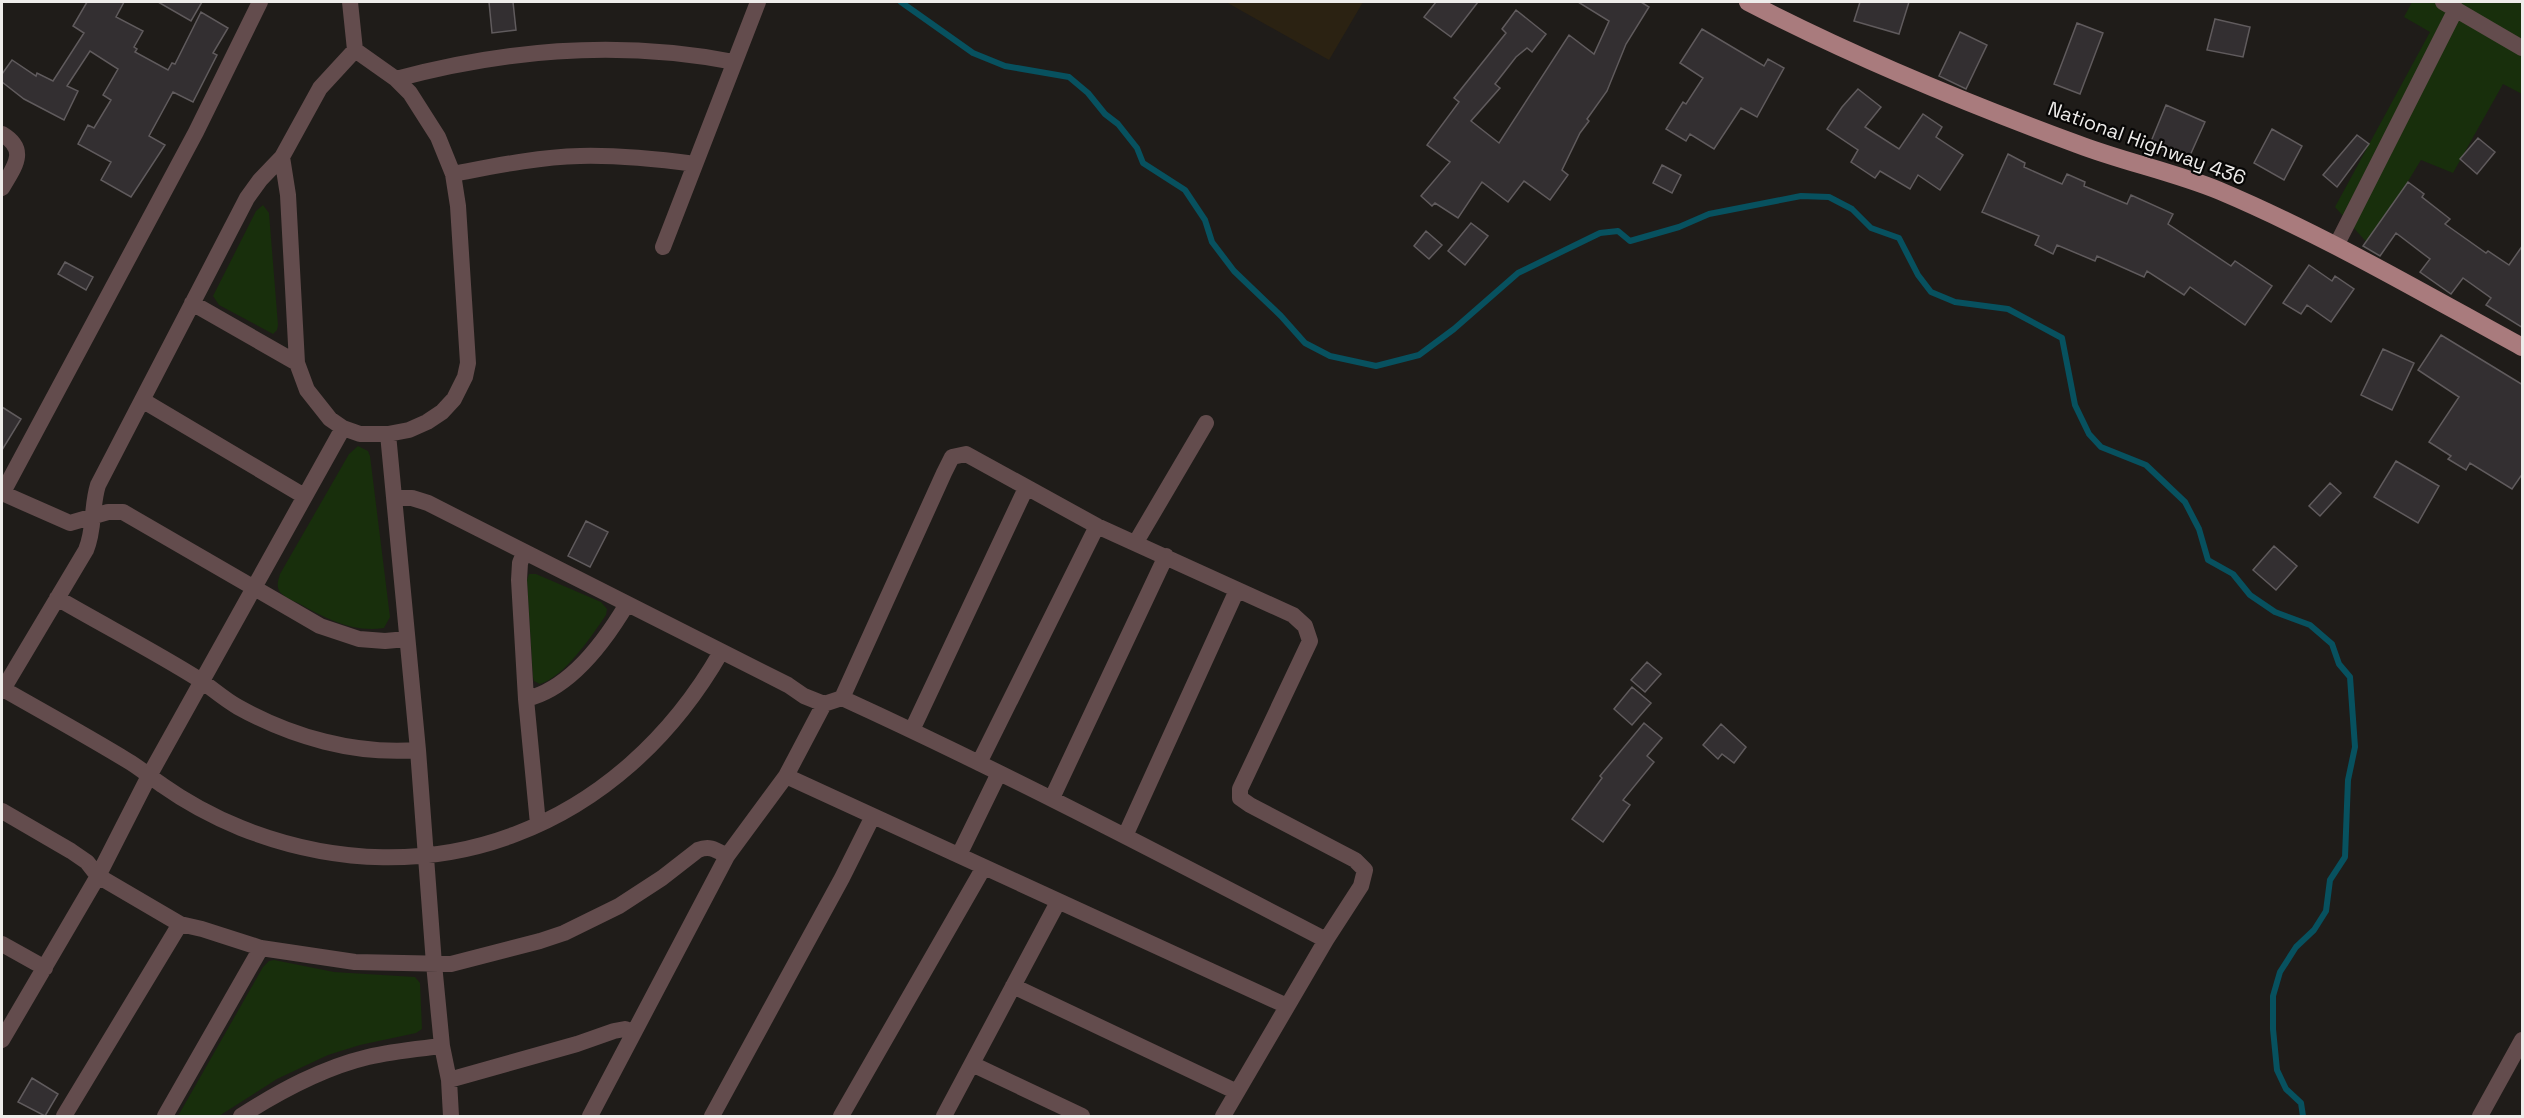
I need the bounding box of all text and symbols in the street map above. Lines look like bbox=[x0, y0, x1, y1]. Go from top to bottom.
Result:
street label: National Highway 436 bbox=[2044, 95, 2250, 191]

